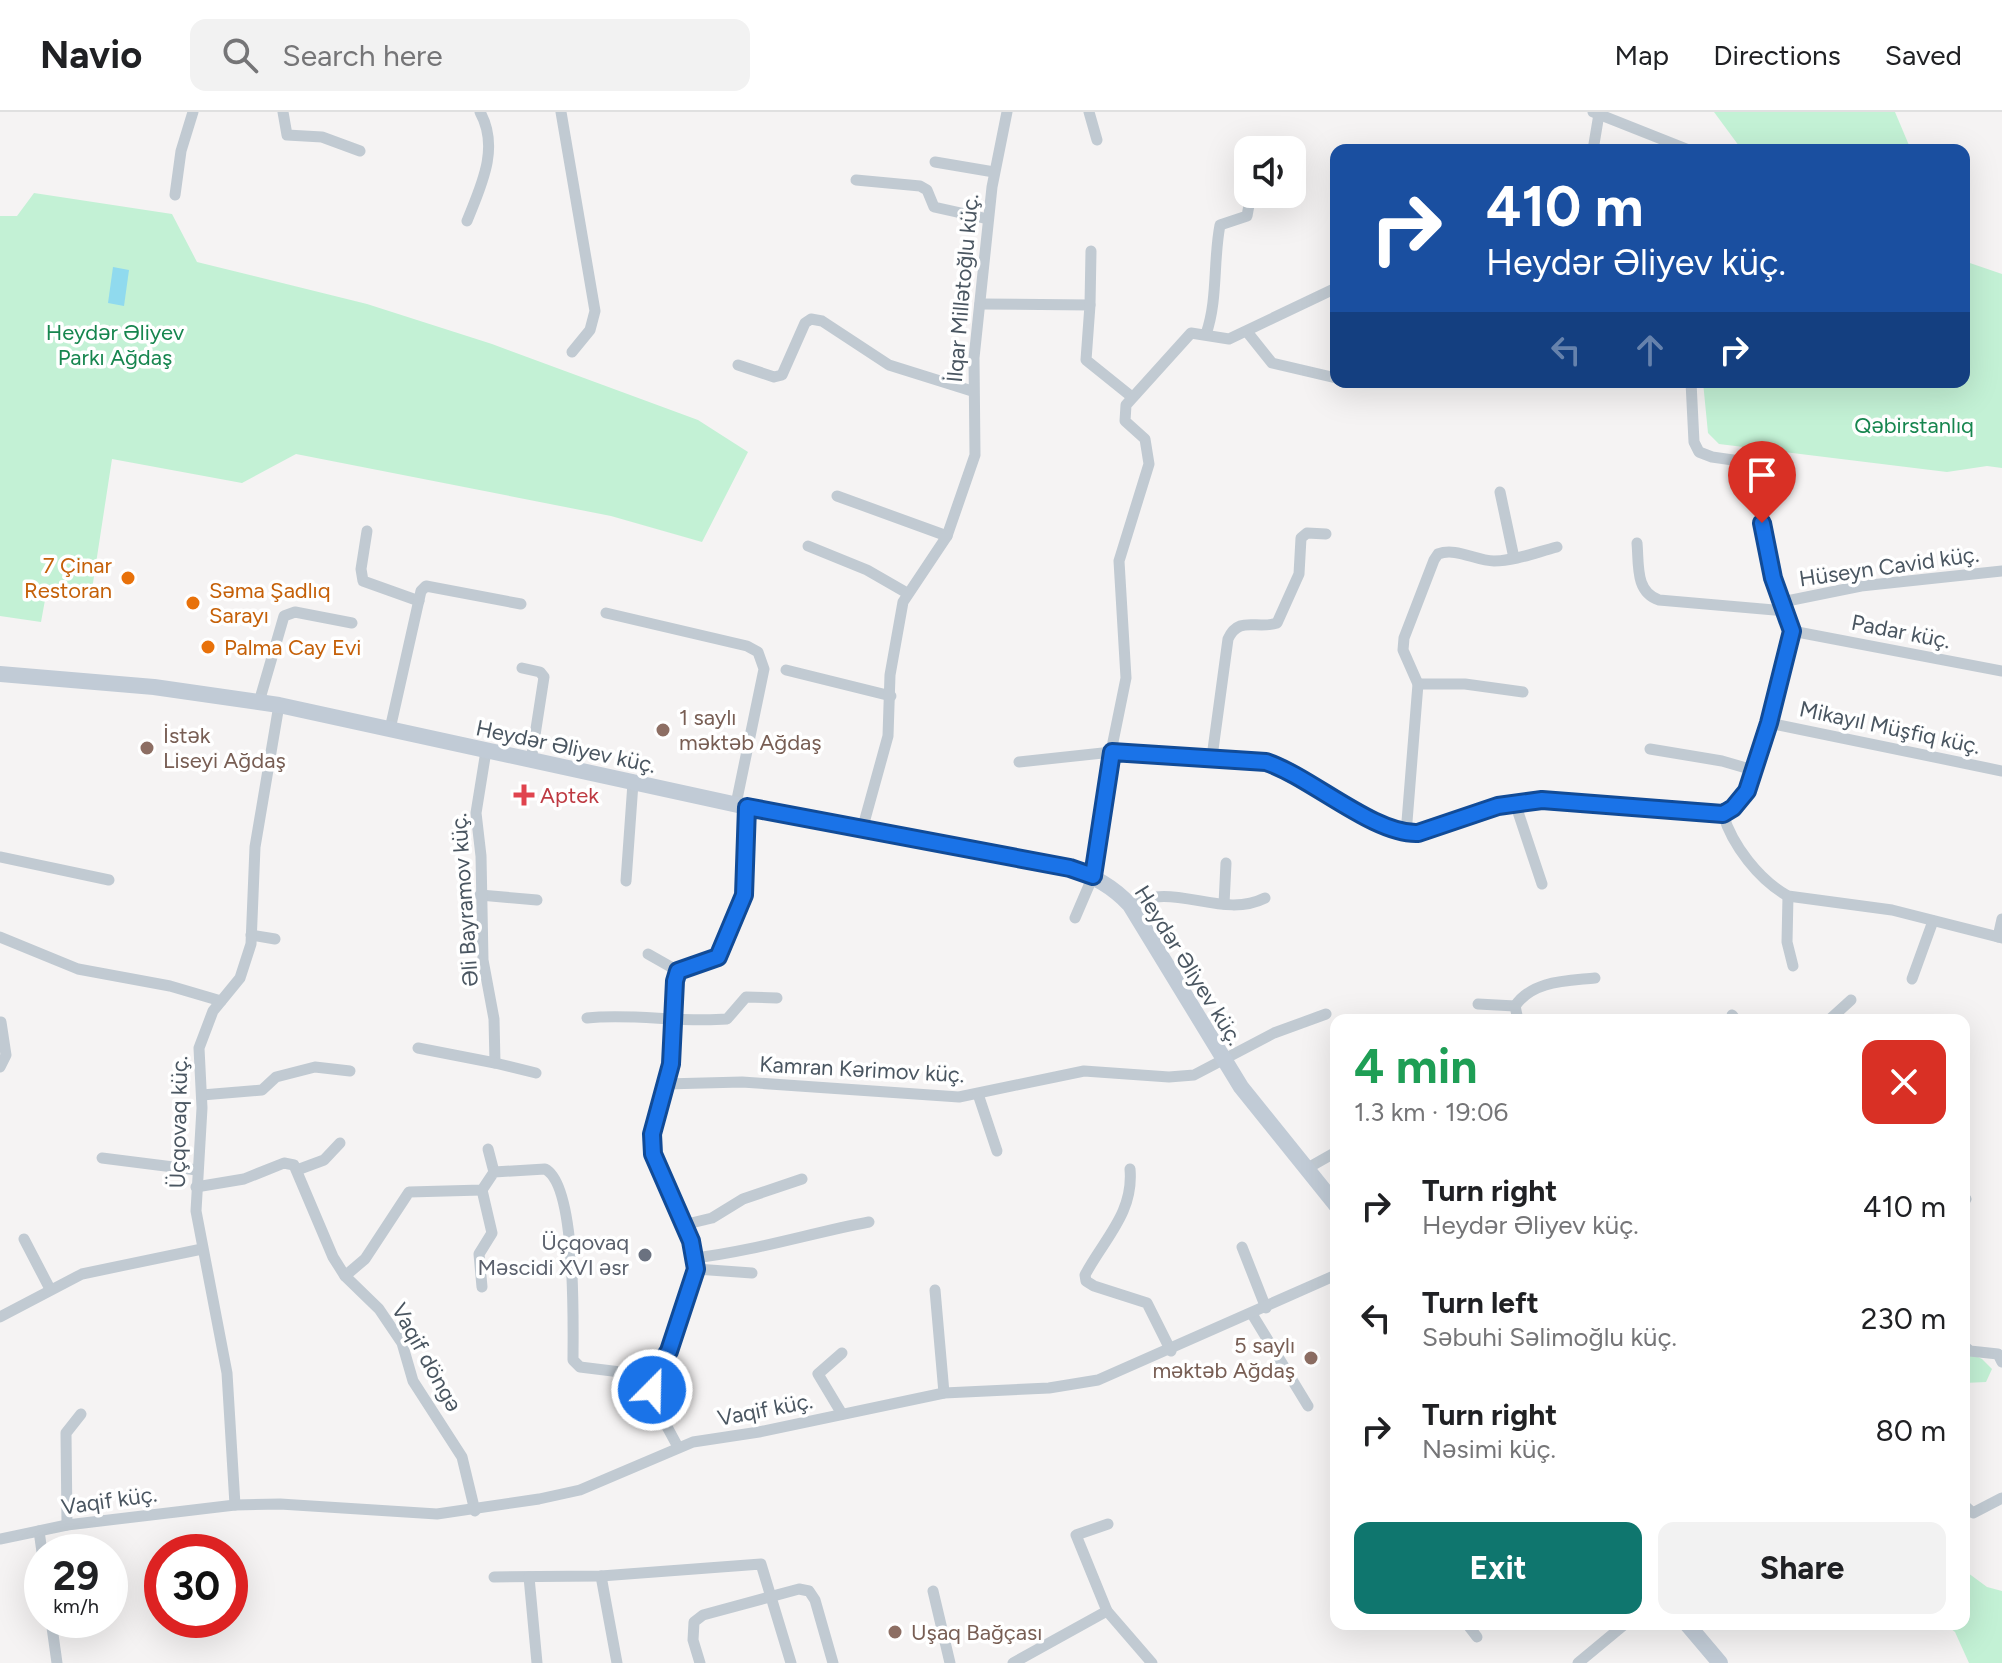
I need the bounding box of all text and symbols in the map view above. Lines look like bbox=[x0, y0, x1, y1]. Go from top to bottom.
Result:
search box bbox=[190, 19, 750, 91]
text: Navio bbox=[40, 32, 142, 78]
icon: search bbox=[218, 33, 262, 77]
text: Search here bbox=[282, 37, 443, 74]
text: Map bbox=[1615, 38, 1669, 72]
text: Directions bbox=[1713, 38, 1841, 72]
text: Saved bbox=[1885, 38, 1962, 72]
map controls bbox=[1234, 136, 1306, 208]
button: sound bbox=[1234, 136, 1306, 208]
text: 410 m bbox=[1486, 173, 1644, 240]
icon: right bbox=[1354, 176, 1458, 280]
street label: İlqar Millətoğlu küç. bbox=[941, 193, 984, 383]
text: Heydər Əliyev küç. bbox=[1486, 241, 1786, 284]
park label: Heydər Əliyev Parkı Ağdaş bbox=[46, 319, 185, 371]
icon: left bbox=[1544, 328, 1588, 372]
icon: ahead bbox=[1628, 328, 1672, 372]
icon: right bbox=[1712, 328, 1756, 372]
park label: Qəbirstanlıq bbox=[1854, 412, 1974, 439]
pin bbox=[1728, 441, 1796, 523]
icon: arrive bbox=[1740, 453, 1784, 497]
street label: Hüseyn Cavid küç. bbox=[1797, 541, 1981, 592]
place label: 7 Çinar Restoran bbox=[24, 552, 113, 604]
marker: 7 Çinar Restoran bbox=[119, 569, 137, 587]
place label: Səma Şadlıq Sarayı bbox=[209, 577, 330, 629]
marker: Səma Şadlıq Sarayı bbox=[184, 594, 202, 612]
street label: Padar küç. bbox=[1849, 609, 1953, 654]
place label: Palma Cay Evi bbox=[224, 634, 361, 661]
marker: Palma Cay Evi bbox=[199, 638, 217, 656]
street label: Mikayıl Müşfiq küç. bbox=[1797, 695, 1983, 760]
place label: 1 saylı məktəb Ağdaş bbox=[679, 704, 822, 756]
street label: Heydər Əliyev küç. bbox=[473, 714, 658, 779]
marker: 1 saylı məktəb Ağdaş bbox=[654, 721, 672, 739]
place label: İstək Liseyi Ağdaş bbox=[163, 722, 286, 774]
marker: İstək Liseyi Ağdaş bbox=[138, 739, 156, 757]
place label: Aptek bbox=[540, 782, 599, 809]
marker: Aptek bbox=[515, 786, 533, 804]
street label: Əli Bayramov küç. bbox=[445, 812, 484, 988]
street label: Heydər Əliyev küç. bbox=[1129, 880, 1249, 1050]
text: 4 min bbox=[1354, 1037, 1478, 1095]
button: close bbox=[1862, 1040, 1946, 1124]
street label: Kamran Kərimov küç. bbox=[759, 1051, 965, 1088]
street label: Üçqovaq küç. bbox=[164, 1055, 193, 1189]
text: 1.3 km · 19:06 bbox=[1354, 1096, 1508, 1128]
text: Turn right bbox=[1422, 1172, 1557, 1209]
icon: right bbox=[1354, 1184, 1398, 1228]
text: 410 m bbox=[1863, 1188, 1946, 1225]
text: Heydər Əliyev küç. bbox=[1422, 1209, 1639, 1241]
place label: Üçqovaq Məscidi XVI əsr bbox=[477, 1229, 630, 1281]
marker: Üçqovaq Məscidi XVI əsr bbox=[636, 1246, 654, 1264]
text: Turn left bbox=[1422, 1284, 1539, 1321]
icon: left bbox=[1354, 1296, 1398, 1340]
street label: Vaqif döngə bbox=[386, 1298, 467, 1416]
text: 230 m bbox=[1861, 1300, 1946, 1337]
text: Səbuhi Səlimoğlu küç. bbox=[1422, 1321, 1677, 1353]
place label: 5 saylı məktəb Ağdaş bbox=[1152, 1332, 1295, 1384]
position arrow bbox=[610, 1348, 694, 1432]
marker: 5 saylı məktəb Ağdaş bbox=[1302, 1349, 1320, 1367]
street label: Vaqif küç. bbox=[715, 1387, 815, 1432]
text: Turn right bbox=[1422, 1396, 1557, 1433]
icon: right bbox=[1354, 1408, 1398, 1452]
text: 80 m bbox=[1875, 1412, 1946, 1449]
text: Nəsimi küç. bbox=[1422, 1433, 1556, 1465]
street label: Vaqif küç. bbox=[59, 1480, 159, 1521]
button: Exit bbox=[1354, 1522, 1642, 1614]
button: Share bbox=[1658, 1522, 1946, 1614]
speed limit sign: 30 bbox=[144, 1534, 248, 1638]
text: 29 bbox=[53, 1552, 99, 1600]
text: km/h bbox=[53, 1594, 99, 1618]
place label: Uşaq Bağçası bbox=[911, 1619, 1042, 1646]
marker: Uşaq Bağçası bbox=[886, 1623, 904, 1641]

